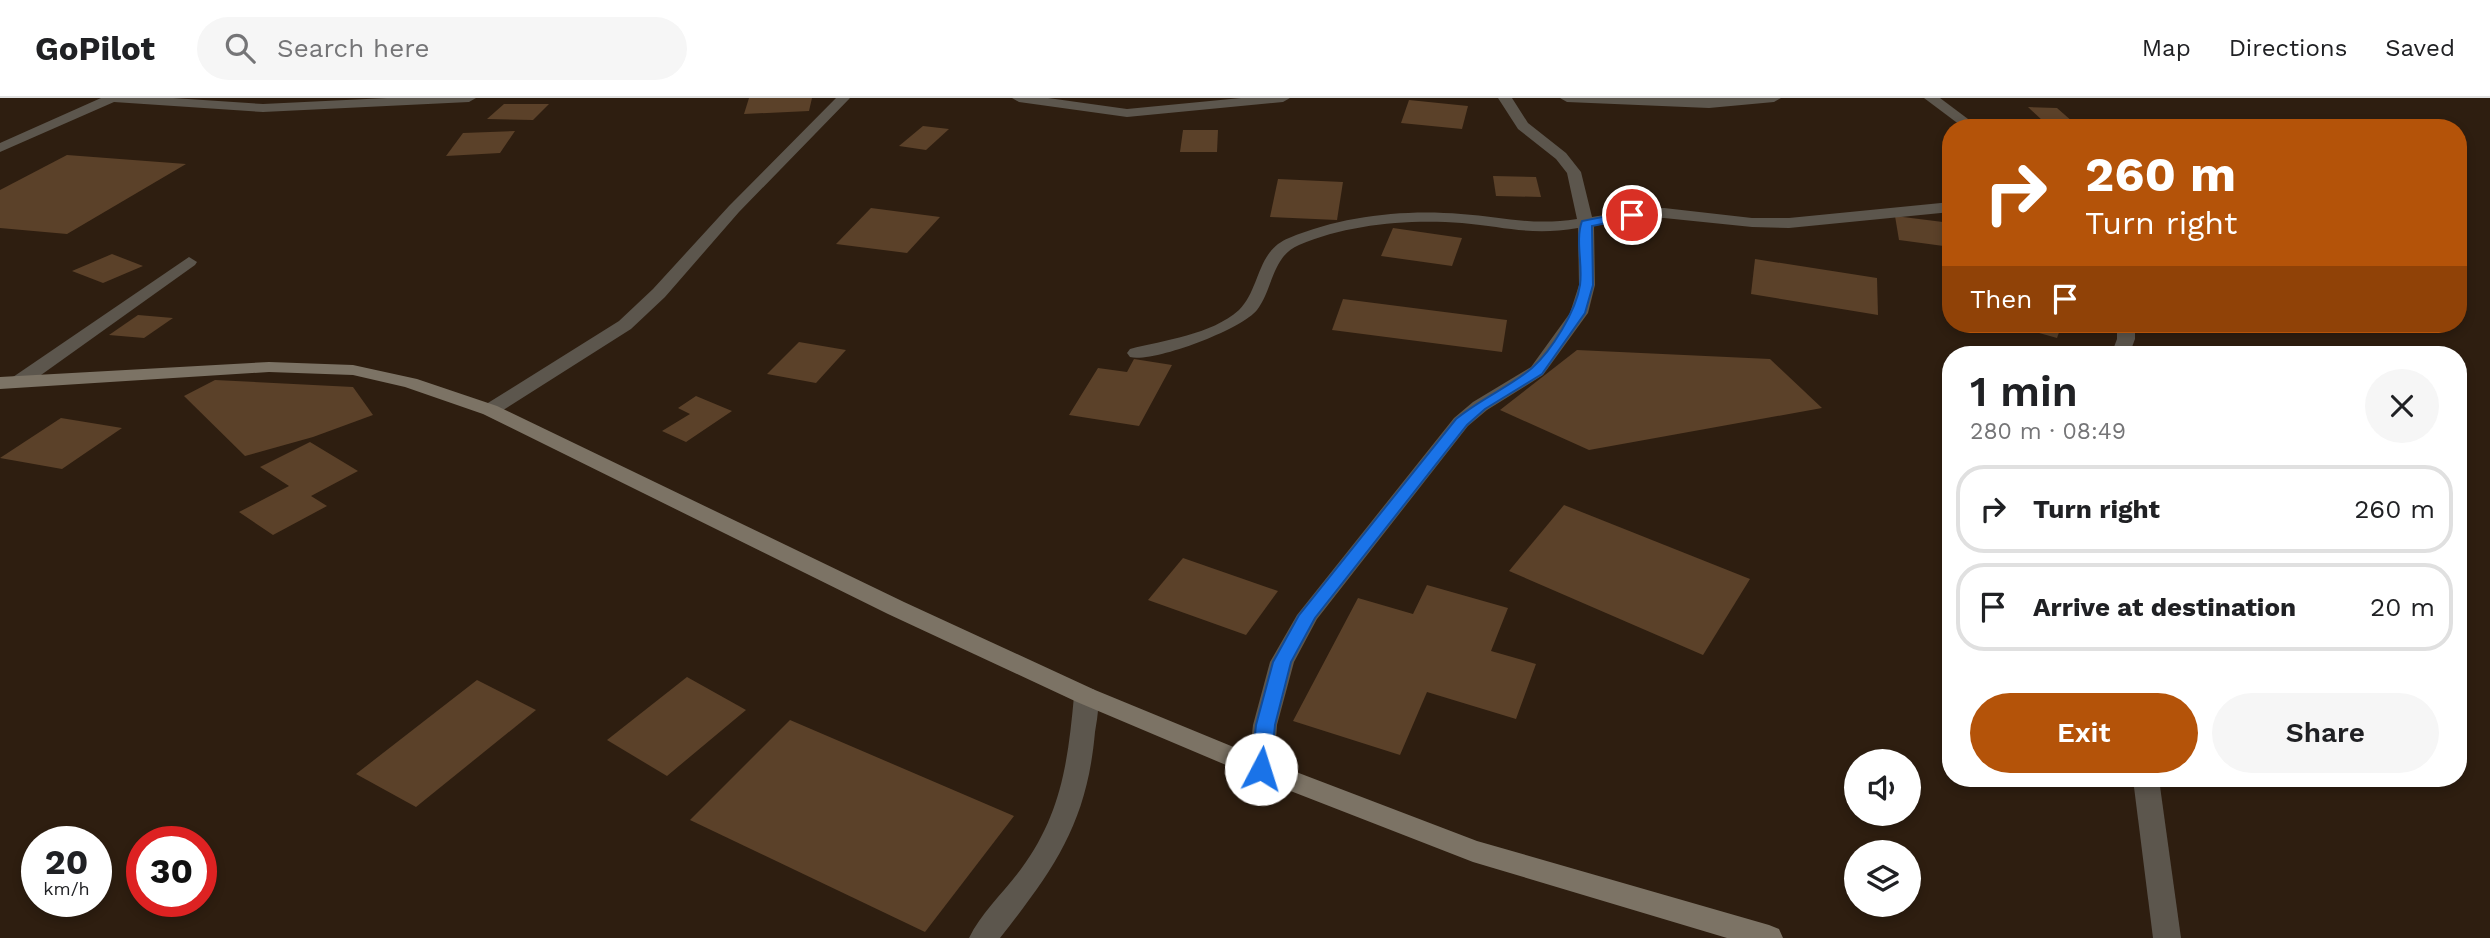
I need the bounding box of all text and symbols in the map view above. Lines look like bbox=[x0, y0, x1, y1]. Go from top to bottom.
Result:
search box bbox=[197, 17, 687, 80]
text: GoPilot bbox=[35, 29, 155, 68]
icon: search bbox=[221, 29, 259, 67]
text: Search here bbox=[277, 33, 429, 63]
text: Map bbox=[2142, 34, 2191, 62]
text: Directions bbox=[2229, 34, 2347, 62]
text: Saved bbox=[2385, 34, 2455, 62]
text: 260 m bbox=[2085, 145, 2236, 203]
icon: right bbox=[1970, 147, 2061, 238]
pin bbox=[1602, 185, 1662, 245]
icon: arrive bbox=[1613, 196, 1651, 234]
text: Turn right bbox=[2085, 204, 2237, 242]
icon: arrive bbox=[2046, 280, 2084, 318]
text: Then bbox=[1970, 284, 2032, 314]
text: 1 min bbox=[1970, 367, 2078, 416]
button: close bbox=[2365, 369, 2439, 443]
text: 280 m · 08:49 bbox=[1970, 418, 2126, 445]
icon: right bbox=[1974, 490, 2012, 528]
text: Turn right bbox=[2033, 494, 2160, 524]
text: 260 m bbox=[2354, 494, 2435, 524]
icon: arrive bbox=[1974, 588, 2012, 626]
text: Arrive at destination bbox=[2033, 592, 2296, 622]
text: 20 m bbox=[2370, 592, 2435, 622]
button: Exit bbox=[1970, 693, 2198, 773]
button: Share bbox=[2212, 693, 2439, 773]
position arrow bbox=[1224, 732, 1298, 806]
map controls bbox=[1844, 749, 1921, 917]
button: sound bbox=[1844, 749, 1921, 826]
speed limit sign: 30 bbox=[126, 826, 217, 917]
button: layers bbox=[1844, 840, 1921, 917]
text: 20 bbox=[45, 841, 88, 883]
text: km/h bbox=[43, 878, 90, 899]

